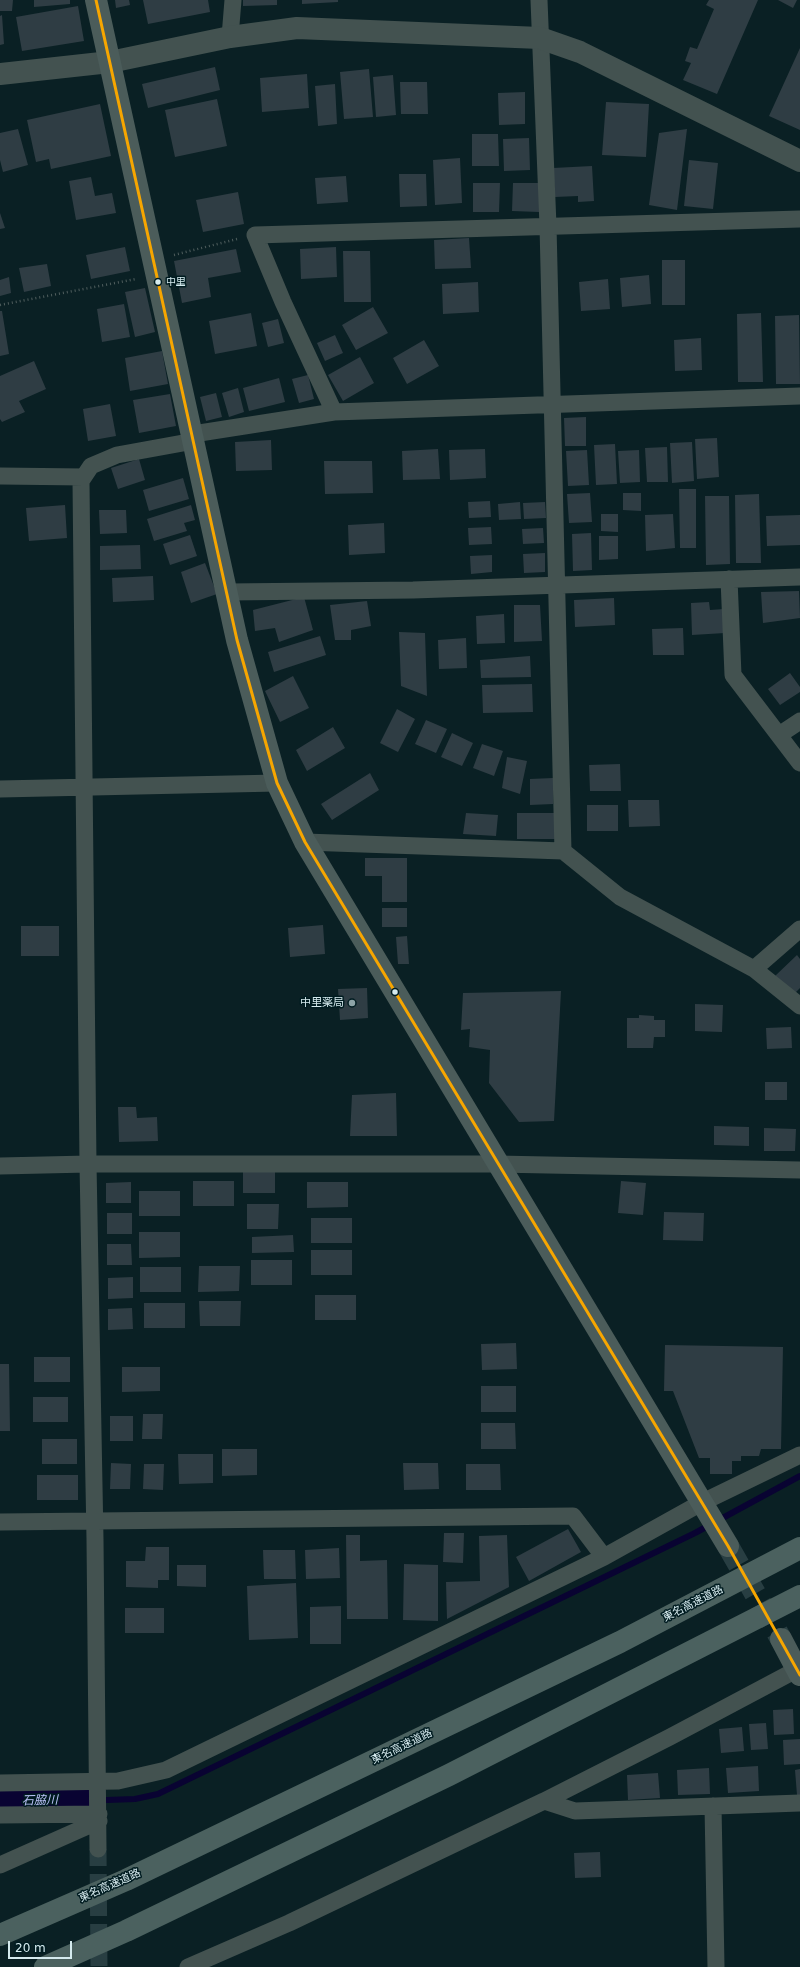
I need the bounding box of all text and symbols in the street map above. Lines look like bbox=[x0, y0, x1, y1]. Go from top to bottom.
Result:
place label: 中里 bbox=[166, 276, 186, 288]
marker: 中里 bbox=[153, 277, 163, 287]
unlabelled marker bbox=[390, 987, 400, 997]
place label: 中里薬局 bbox=[300, 996, 344, 1010]
marker: 中里薬局 bbox=[347, 998, 357, 1008]
street label: 東名高速道路 bbox=[661, 1583, 725, 1625]
street label: 東名高速道路 bbox=[369, 1727, 435, 1767]
water label: 石脇川 bbox=[22, 1793, 58, 1809]
street label: 東名高速道路 bbox=[77, 1867, 143, 1905]
scale bar bbox=[10, 1933, 74, 1959]
text: 20 m bbox=[15, 1941, 46, 1955]

